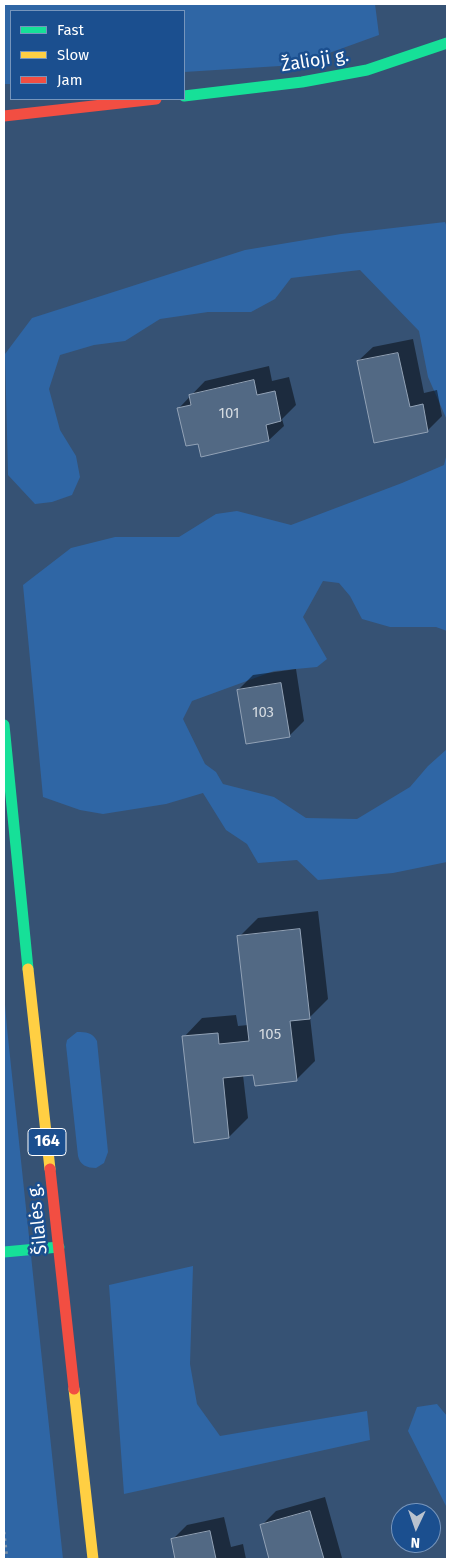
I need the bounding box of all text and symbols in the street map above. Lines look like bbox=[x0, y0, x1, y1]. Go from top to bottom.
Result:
legend bbox=[10, 10, 185, 100]
text: Fast bbox=[57, 21, 84, 39]
street label: Žalioji g. bbox=[280, 45, 350, 77]
text: Slow bbox=[57, 46, 89, 64]
text: Jam bbox=[57, 71, 83, 89]
house number: 101 bbox=[219, 405, 239, 423]
house number: 103 bbox=[252, 704, 274, 722]
house number: 105 bbox=[259, 1026, 281, 1044]
road number: 164 bbox=[28, 1128, 66, 1156]
street label: Šilalės g. bbox=[24, 1182, 52, 1256]
north arrow bbox=[391, 1503, 441, 1553]
text: N bbox=[410, 1534, 420, 1551]

